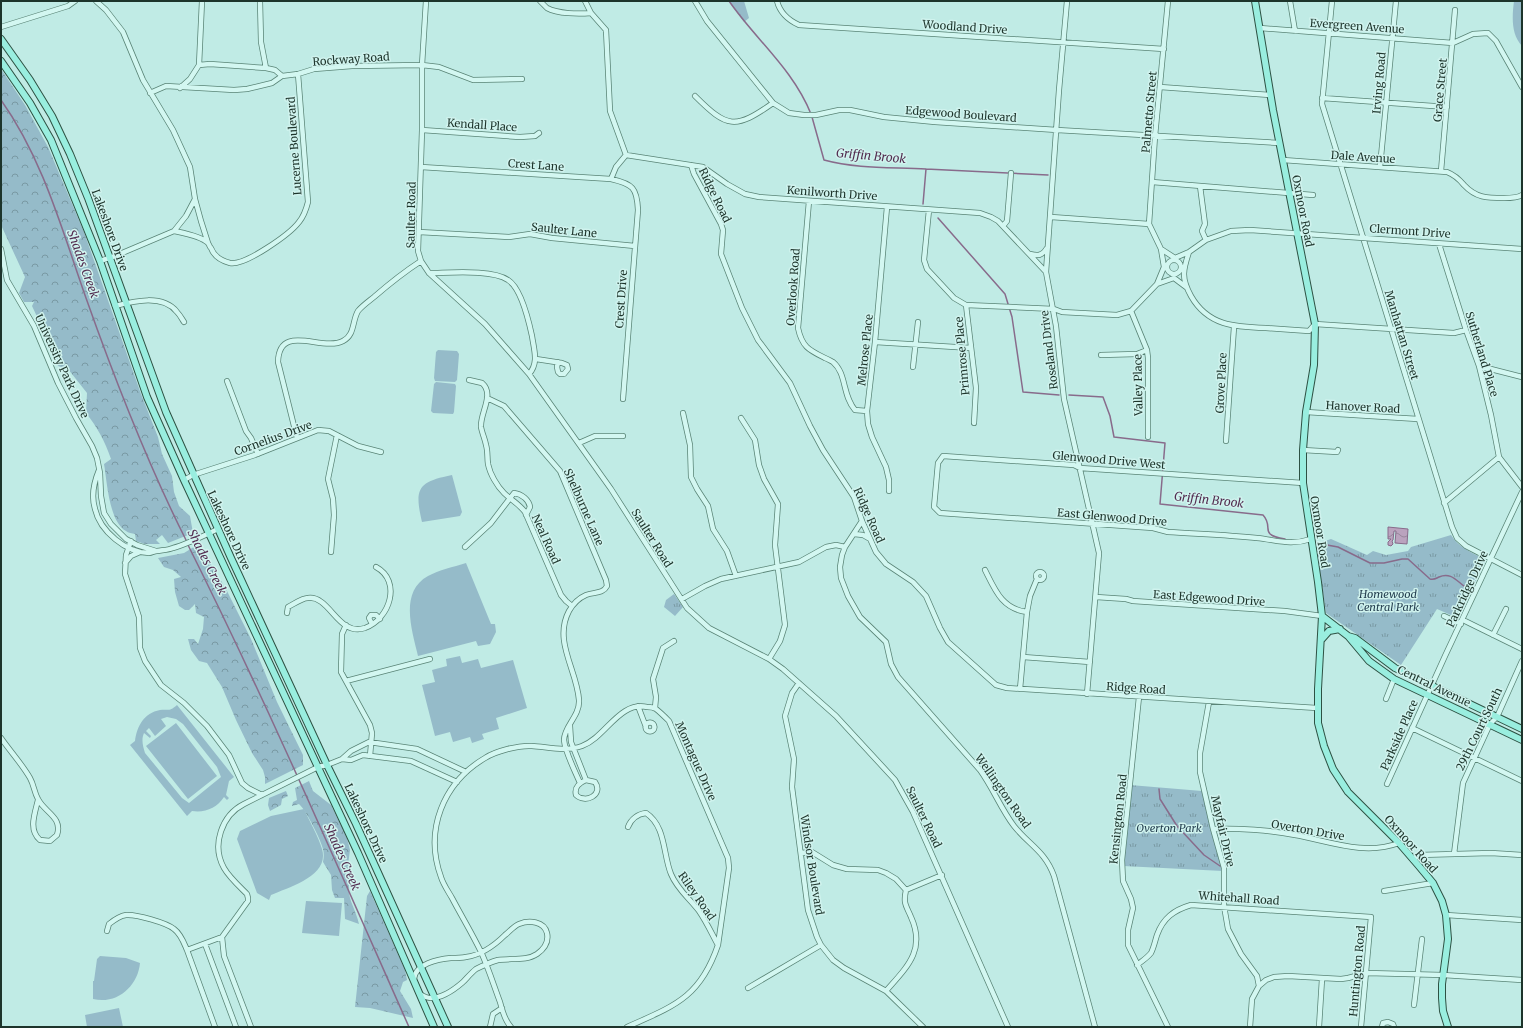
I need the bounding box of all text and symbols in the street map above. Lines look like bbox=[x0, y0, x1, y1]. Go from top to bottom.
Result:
street label: Evergreen Avenue bbox=[1309, 16, 1405, 36]
street label: Woodland Drive bbox=[921, 17, 1008, 37]
street label: Rockway Road bbox=[312, 49, 390, 69]
street label: Irving Road bbox=[1369, 51, 1389, 115]
street label: Grace Street bbox=[1430, 57, 1450, 122]
street label: Palmetto Street bbox=[1138, 70, 1160, 153]
street label: Lucerne Boulevard bbox=[284, 96, 304, 196]
street label: Edgewood Boulevard bbox=[905, 103, 1017, 125]
street label: Kendall Place bbox=[446, 116, 518, 134]
water label: Griffin Brook bbox=[836, 145, 907, 166]
street label: Dale Avenue bbox=[1330, 148, 1396, 166]
street label: Crest Lane bbox=[508, 156, 565, 174]
street label: Ridge Road bbox=[696, 165, 734, 225]
street label: Oxmoor Road bbox=[1289, 174, 1317, 248]
street label: Saulter Road bbox=[403, 181, 419, 248]
street label: Kenilworth Drive bbox=[786, 183, 878, 203]
street label: Lakeshore Drive bbox=[89, 187, 131, 273]
street label: Saulter Lane bbox=[530, 220, 598, 240]
street label: Clermont Drive bbox=[1369, 221, 1451, 241]
water label: Shades Creek bbox=[64, 228, 103, 300]
street label: Overlook Road bbox=[783, 248, 803, 326]
street label: Crest Drive bbox=[612, 269, 630, 329]
street label: Manhattan Street bbox=[1382, 288, 1423, 382]
street label: Roseland Drive bbox=[1037, 309, 1061, 390]
street label: Sutherland Place bbox=[1462, 310, 1502, 399]
street label: University Park Drive bbox=[32, 312, 92, 420]
street label: Melrose Place bbox=[854, 313, 876, 387]
street label: Primrose Place bbox=[952, 316, 972, 396]
street label: Grove Place bbox=[1212, 352, 1230, 414]
street label: Valley Place bbox=[1130, 354, 1146, 417]
street label: Hanover Road bbox=[1325, 398, 1401, 416]
street label: Cornelius Drive bbox=[232, 417, 314, 459]
street label: Glenwood Drive West bbox=[1052, 448, 1167, 472]
street label: Shelburne Lane bbox=[561, 466, 607, 548]
street label: Ridge Road bbox=[851, 485, 888, 545]
street label: Lakeshore Drive bbox=[204, 488, 254, 572]
water label: Griffin Brook bbox=[1173, 488, 1245, 511]
street label: Oxmoor Road bbox=[1307, 495, 1333, 569]
street label: East Glenwood Drive bbox=[1056, 505, 1168, 529]
street label: Saulter Road bbox=[628, 506, 676, 570]
street label: Neal Road bbox=[529, 512, 563, 566]
water label: Shades Creek bbox=[185, 526, 231, 597]
street label: Parkridge Drive bbox=[1443, 548, 1491, 630]
street label: East Edgewood Drive bbox=[1153, 587, 1266, 609]
park label: Homewood Central Park bbox=[1357, 587, 1419, 614]
street label: Central Avenue bbox=[1395, 662, 1473, 710]
street label: Ridge Road bbox=[1106, 679, 1166, 697]
street label: 29th Court South bbox=[1453, 685, 1505, 773]
street label: Parkside Place bbox=[1377, 697, 1421, 772]
street label: Montague Drive bbox=[672, 719, 720, 803]
street label: Wellington Road bbox=[972, 750, 1034, 831]
street label: Kensington Road bbox=[1106, 773, 1130, 865]
street label: Lakeshore Drive bbox=[341, 781, 391, 865]
street label: Saulter Road bbox=[903, 784, 945, 850]
street label: Mayfair Drive bbox=[1208, 794, 1238, 868]
street label: Oxmoor Road bbox=[1381, 812, 1441, 876]
street label: Windsor Boulevard bbox=[797, 813, 827, 916]
street label: Overton Drive bbox=[1270, 817, 1346, 843]
water label: Shades Creek bbox=[321, 821, 364, 893]
park label: Overton Park bbox=[1136, 821, 1202, 835]
street label: Riley Road bbox=[675, 869, 719, 923]
street label: Whitehall Road bbox=[1197, 888, 1280, 908]
street label: Huntington Road bbox=[1346, 924, 1368, 1017]

